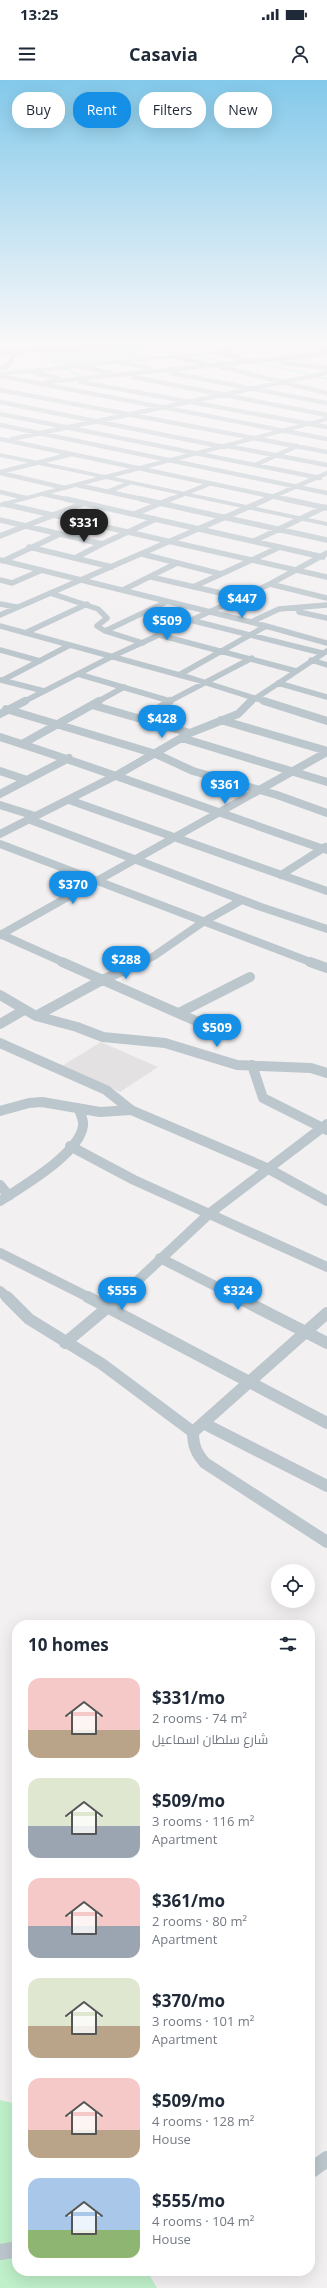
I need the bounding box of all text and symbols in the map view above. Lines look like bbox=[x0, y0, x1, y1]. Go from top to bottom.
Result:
text: 13:25 bbox=[20, 4, 59, 24]
text: Casavia bbox=[129, 42, 198, 66]
icon: menu bbox=[16, 43, 38, 65]
icon: person bbox=[289, 43, 311, 65]
chip: Buy bbox=[12, 92, 65, 128]
chip: Rent bbox=[73, 92, 131, 128]
chip: Filters bbox=[139, 92, 206, 128]
chip: New bbox=[214, 92, 272, 128]
pin: $331 bbox=[60, 509, 108, 543]
text: $331 bbox=[69, 513, 99, 531]
pin: $447 bbox=[218, 585, 266, 619]
text: $447 bbox=[227, 589, 257, 607]
pin: $509 bbox=[143, 607, 191, 641]
text: $509 bbox=[152, 611, 182, 629]
pin: $428 bbox=[138, 705, 186, 739]
text: $428 bbox=[147, 709, 177, 727]
pin: $361 bbox=[201, 771, 249, 805]
text: $361 bbox=[210, 775, 240, 793]
pin: $370 bbox=[49, 871, 97, 905]
text: $370 bbox=[58, 875, 88, 893]
pin: $288 bbox=[102, 946, 150, 980]
text: $288 bbox=[111, 950, 141, 968]
pin: $509 bbox=[193, 1014, 241, 1048]
text: $509 bbox=[202, 1018, 232, 1036]
pin: $555 bbox=[98, 1277, 146, 1311]
pin: $324 bbox=[214, 1277, 262, 1311]
text: $555 bbox=[107, 1281, 137, 1299]
text: $324 bbox=[223, 1281, 253, 1299]
map controls bbox=[271, 1564, 315, 1608]
button: locate bbox=[271, 1564, 315, 1608]
text: 10 homes bbox=[28, 1633, 109, 1656]
icon: filters bbox=[277, 1633, 299, 1655]
text: $331/mo bbox=[152, 1686, 225, 1709]
icon: home bbox=[60, 1694, 108, 1742]
text: 2 rooms · 74 m² bbox=[152, 1709, 247, 1727]
text: شارع سلطان اسماعيل bbox=[152, 1730, 268, 1748]
text: $509/mo bbox=[152, 1789, 225, 1812]
icon: home bbox=[60, 1794, 108, 1842]
text: 3 rooms · 116 m² bbox=[152, 1812, 254, 1830]
text: Apartment bbox=[152, 1830, 217, 1848]
text: $361/mo bbox=[152, 1889, 225, 1912]
icon: home bbox=[60, 1894, 108, 1942]
text: 2 rooms · 80 m² bbox=[152, 1912, 247, 1930]
text: Apartment bbox=[152, 1930, 217, 1948]
text: $370/mo bbox=[152, 1989, 225, 2012]
icon: home bbox=[60, 1994, 108, 2042]
text: 3 rooms · 101 m² bbox=[152, 2012, 254, 2030]
text: Apartment bbox=[152, 2030, 217, 2048]
text: $509/mo bbox=[152, 2089, 225, 2112]
icon: home bbox=[60, 2094, 108, 2142]
text: 4 rooms · 128 m² bbox=[152, 2112, 254, 2130]
text: House bbox=[152, 2130, 191, 2148]
text: $555/mo bbox=[152, 2189, 225, 2212]
icon: home bbox=[60, 2194, 108, 2242]
text: 4 rooms · 104 m² bbox=[152, 2212, 254, 2230]
text: House bbox=[152, 2230, 191, 2248]

